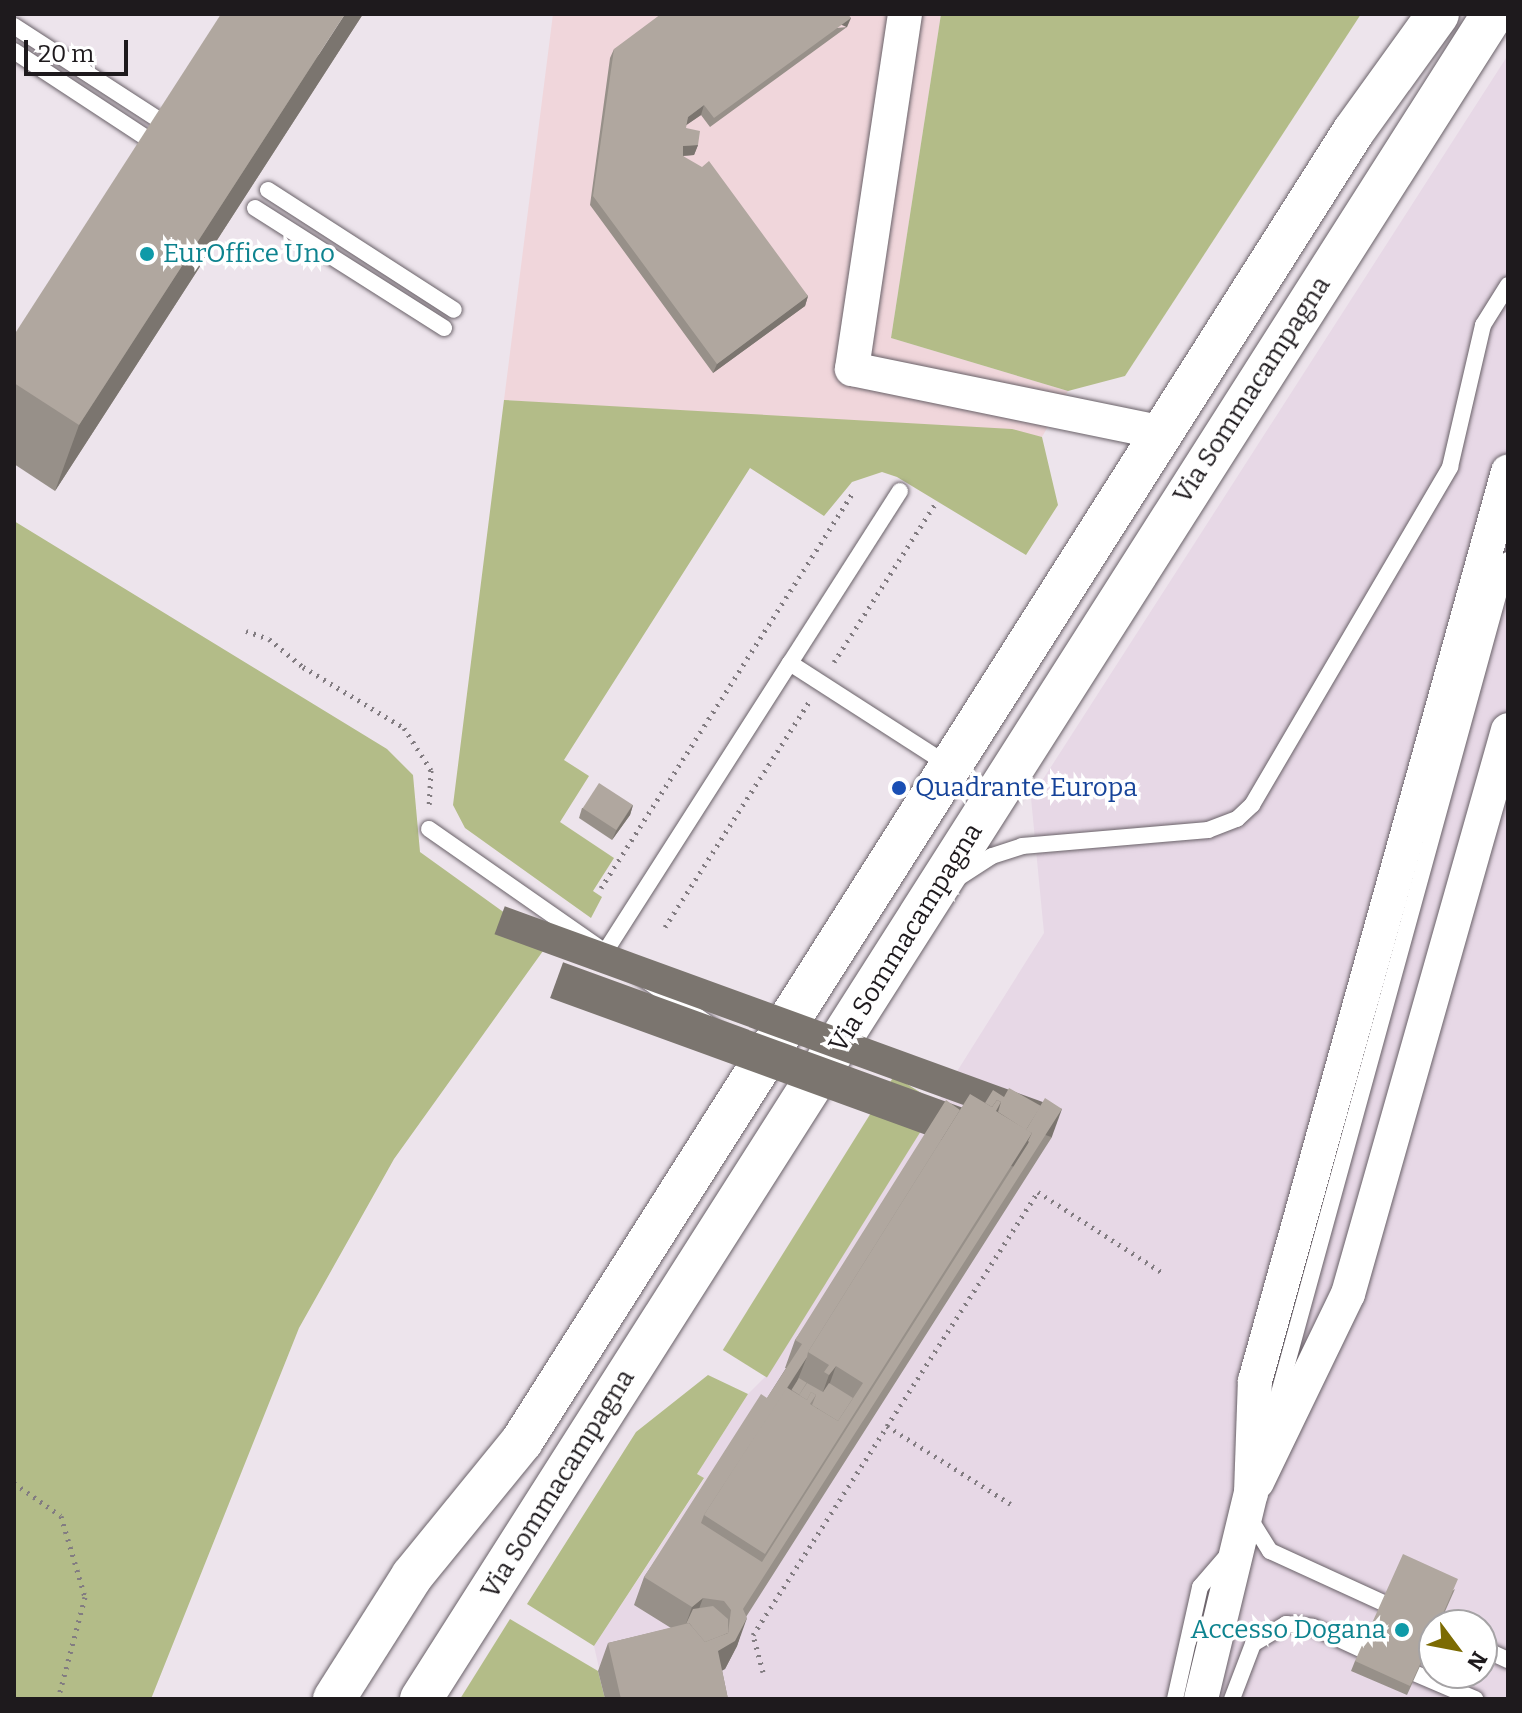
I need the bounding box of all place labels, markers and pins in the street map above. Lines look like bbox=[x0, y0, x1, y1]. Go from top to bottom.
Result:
place label: EurOffice Uno bbox=[163, 238, 335, 270]
marker: EurOffice Uno bbox=[138, 245, 156, 263]
place label: Quadrante Europa bbox=[915, 772, 1137, 804]
marker: Quadrante Europa bbox=[890, 779, 908, 797]
place label: Accesso Dogana bbox=[1191, 1614, 1386, 1646]
marker: Accesso Dogana bbox=[1393, 1621, 1411, 1639]

